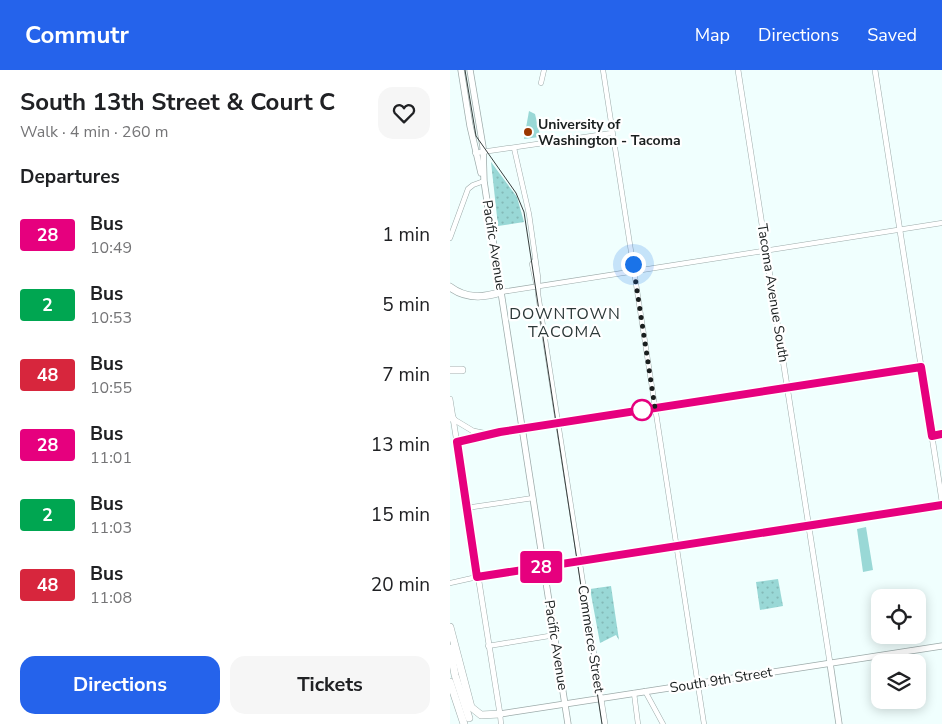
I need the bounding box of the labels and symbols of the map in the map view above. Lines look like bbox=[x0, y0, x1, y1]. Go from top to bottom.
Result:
place label: University of Washington - Tacoma bbox=[538, 115, 681, 150]
marker: University of Washington - Tacoma bbox=[522, 126, 534, 138]
street label: Pacific Avenue bbox=[477, 198, 511, 292]
street label: Tacoma Avenue South bbox=[753, 222, 793, 364]
your location bbox=[621, 252, 646, 277]
district label: DOWNTOWN TACOMA bbox=[509, 303, 621, 343]
unlabelled marker bbox=[631, 399, 653, 421]
line badge: 28 bbox=[518, 551, 564, 583]
street label: Commerce Street bbox=[573, 584, 609, 694]
street label: Pacific Avenue bbox=[539, 598, 573, 692]
street label: South 9th Street bbox=[668, 662, 774, 697]

